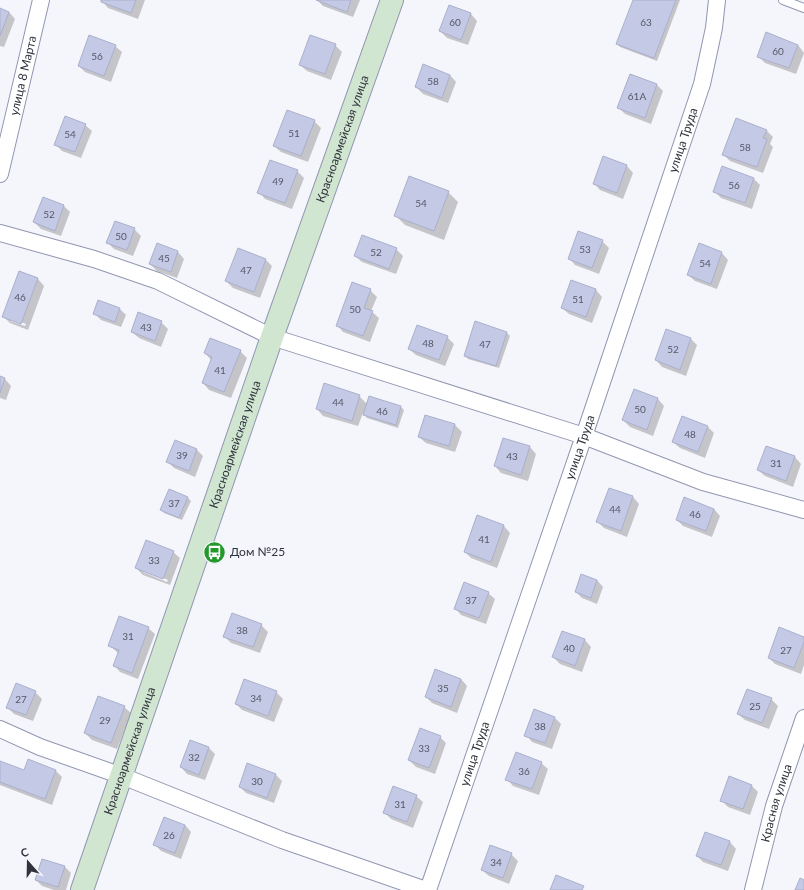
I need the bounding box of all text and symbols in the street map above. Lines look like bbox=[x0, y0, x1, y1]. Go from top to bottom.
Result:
house number: 60 bbox=[449, 16, 461, 28]
house number: 63 bbox=[640, 16, 652, 28]
street label: улица 8 Марта bbox=[6, 34, 39, 117]
house number: 60 bbox=[772, 45, 784, 57]
house number: 56 bbox=[91, 50, 103, 62]
street label: Красноармейская улица bbox=[313, 73, 372, 204]
house number: 58 bbox=[427, 75, 439, 87]
house number: 61А bbox=[628, 90, 646, 102]
street label: улица Труда bbox=[665, 106, 700, 174]
house number: 51 bbox=[288, 127, 300, 139]
house number: 54 bbox=[64, 128, 76, 140]
house number: 58 bbox=[739, 141, 751, 153]
house number: 49 bbox=[272, 175, 284, 187]
house number: 56 bbox=[728, 179, 740, 191]
house number: 54 bbox=[415, 197, 427, 209]
house number: 52 bbox=[43, 208, 55, 220]
house number: 50 bbox=[115, 230, 127, 242]
house number: 53 bbox=[579, 243, 591, 255]
house number: 52 bbox=[370, 246, 382, 258]
house number: 45 bbox=[158, 252, 170, 264]
house number: 54 bbox=[699, 257, 711, 269]
house number: 47 bbox=[240, 264, 252, 276]
house number: 46 bbox=[14, 291, 26, 303]
house number: 51 bbox=[572, 293, 584, 305]
house number: 50 bbox=[349, 303, 361, 315]
house number: 43 bbox=[140, 321, 152, 333]
house number: 48 bbox=[422, 337, 434, 349]
house number: 47 bbox=[479, 338, 491, 350]
house number: 52 bbox=[667, 343, 679, 355]
house number: 41 bbox=[214, 364, 226, 376]
street label: Красноармейская улица bbox=[206, 378, 263, 510]
house number: 44 bbox=[332, 396, 344, 408]
house number: 50 bbox=[634, 403, 646, 415]
house number: 46 bbox=[376, 405, 388, 417]
street label: улица Труда bbox=[562, 413, 598, 481]
house number: 48 bbox=[684, 428, 696, 440]
house number: 39 bbox=[176, 449, 188, 461]
house number: 43 bbox=[506, 450, 518, 462]
house number: 31 bbox=[770, 457, 782, 469]
house number: 37 bbox=[168, 497, 180, 509]
house number: 44 bbox=[609, 503, 621, 515]
house number: 46 bbox=[689, 508, 701, 520]
house number: 41 bbox=[478, 533, 490, 545]
bus stop icon: Дом №25 bbox=[202, 539, 228, 565]
place label: Дом №25 bbox=[230, 544, 285, 559]
house number: 33 bbox=[148, 554, 160, 566]
house number: 37 bbox=[465, 594, 477, 606]
house number: 38 bbox=[236, 624, 248, 636]
house number: 31 bbox=[122, 630, 134, 642]
house number: 40 bbox=[563, 642, 575, 654]
house number: 27 bbox=[780, 644, 792, 656]
house number: 35 bbox=[437, 682, 449, 694]
street label: Красноармейская улица bbox=[100, 685, 158, 817]
house number: 34 bbox=[250, 692, 262, 704]
house number: 27 bbox=[15, 693, 27, 705]
house number: 25 bbox=[749, 700, 761, 712]
house number: 29 bbox=[99, 714, 111, 726]
street label: улица Труда bbox=[456, 719, 492, 788]
house number: 38 bbox=[534, 720, 546, 732]
house number: 33 bbox=[418, 742, 430, 754]
house number: 32 bbox=[188, 751, 200, 763]
street label: Красная улица bbox=[757, 762, 795, 844]
house number: 36 bbox=[518, 765, 530, 777]
house number: 30 bbox=[251, 775, 263, 787]
house number: 31 bbox=[394, 798, 406, 810]
house number: 26 bbox=[163, 829, 175, 841]
north arrow bbox=[8, 842, 48, 882]
text: С bbox=[19, 845, 31, 859]
house number: 34 bbox=[490, 856, 502, 868]

